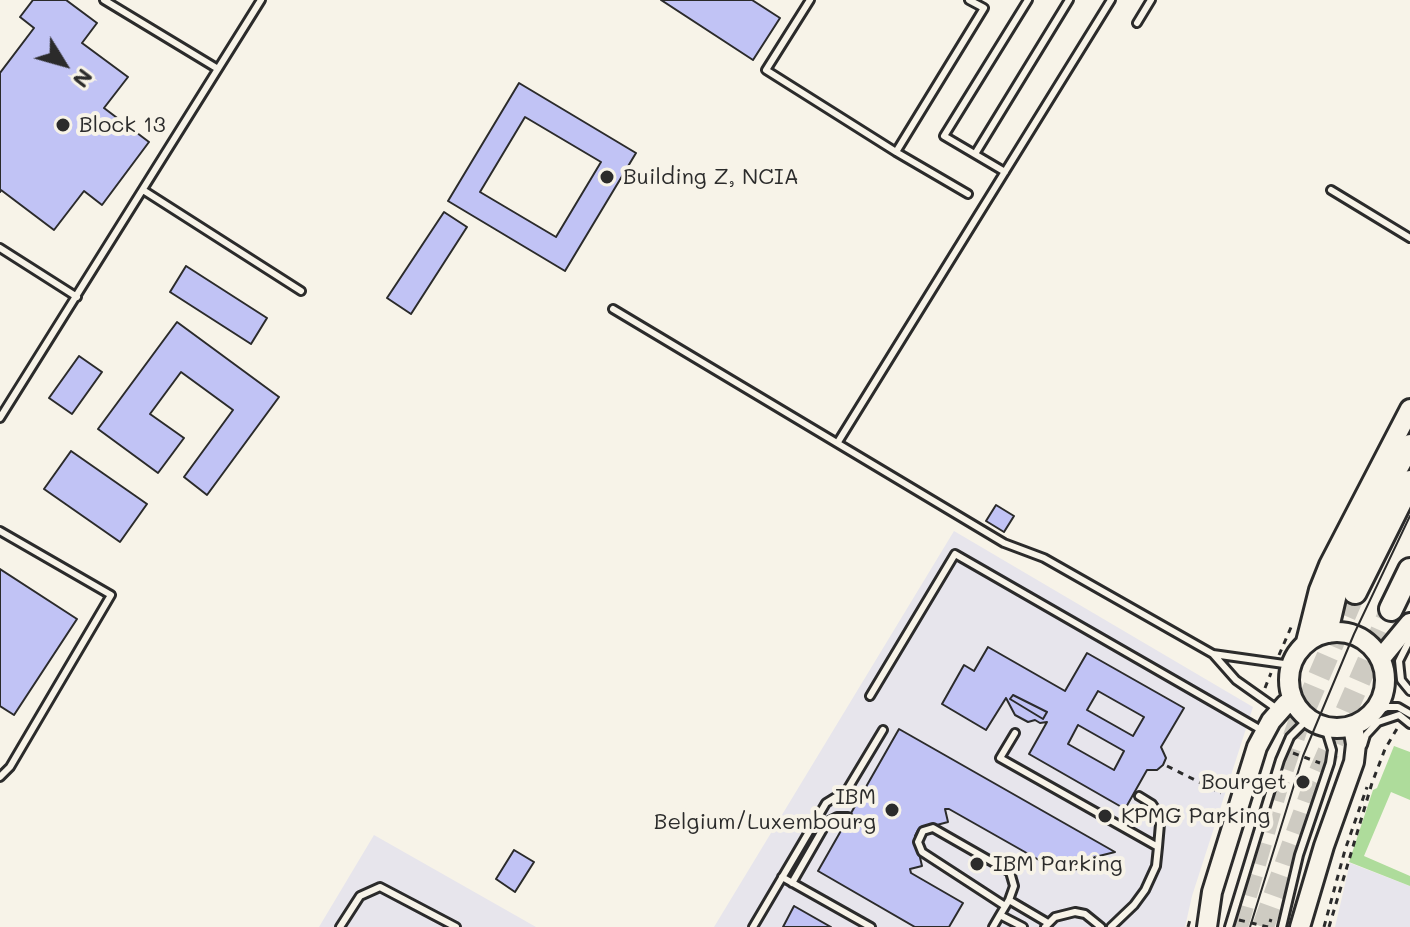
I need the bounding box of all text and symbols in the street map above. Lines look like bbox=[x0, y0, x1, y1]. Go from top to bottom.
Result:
north arrow bbox=[24, 24, 104, 104]
text: N bbox=[67, 63, 100, 94]
place label: Block 13 bbox=[79, 112, 166, 138]
marker: Block 13 bbox=[54, 116, 72, 134]
place label: Building Z, NCIA bbox=[623, 164, 799, 190]
marker: Building Z, NCIA bbox=[598, 168, 616, 186]
place label: Bourget bbox=[1201, 769, 1287, 795]
marker: Bourget bbox=[1294, 773, 1312, 791]
place label: IBM Belgium/Luxembourg bbox=[654, 784, 876, 836]
marker: IBM Belgium/Luxembourg bbox=[883, 801, 901, 819]
place label: KPMG Parking bbox=[1121, 803, 1270, 829]
marker: KPMG Parking bbox=[1096, 807, 1114, 825]
place label: IBM Parking bbox=[993, 851, 1122, 877]
marker: IBM Parking bbox=[968, 855, 986, 873]

